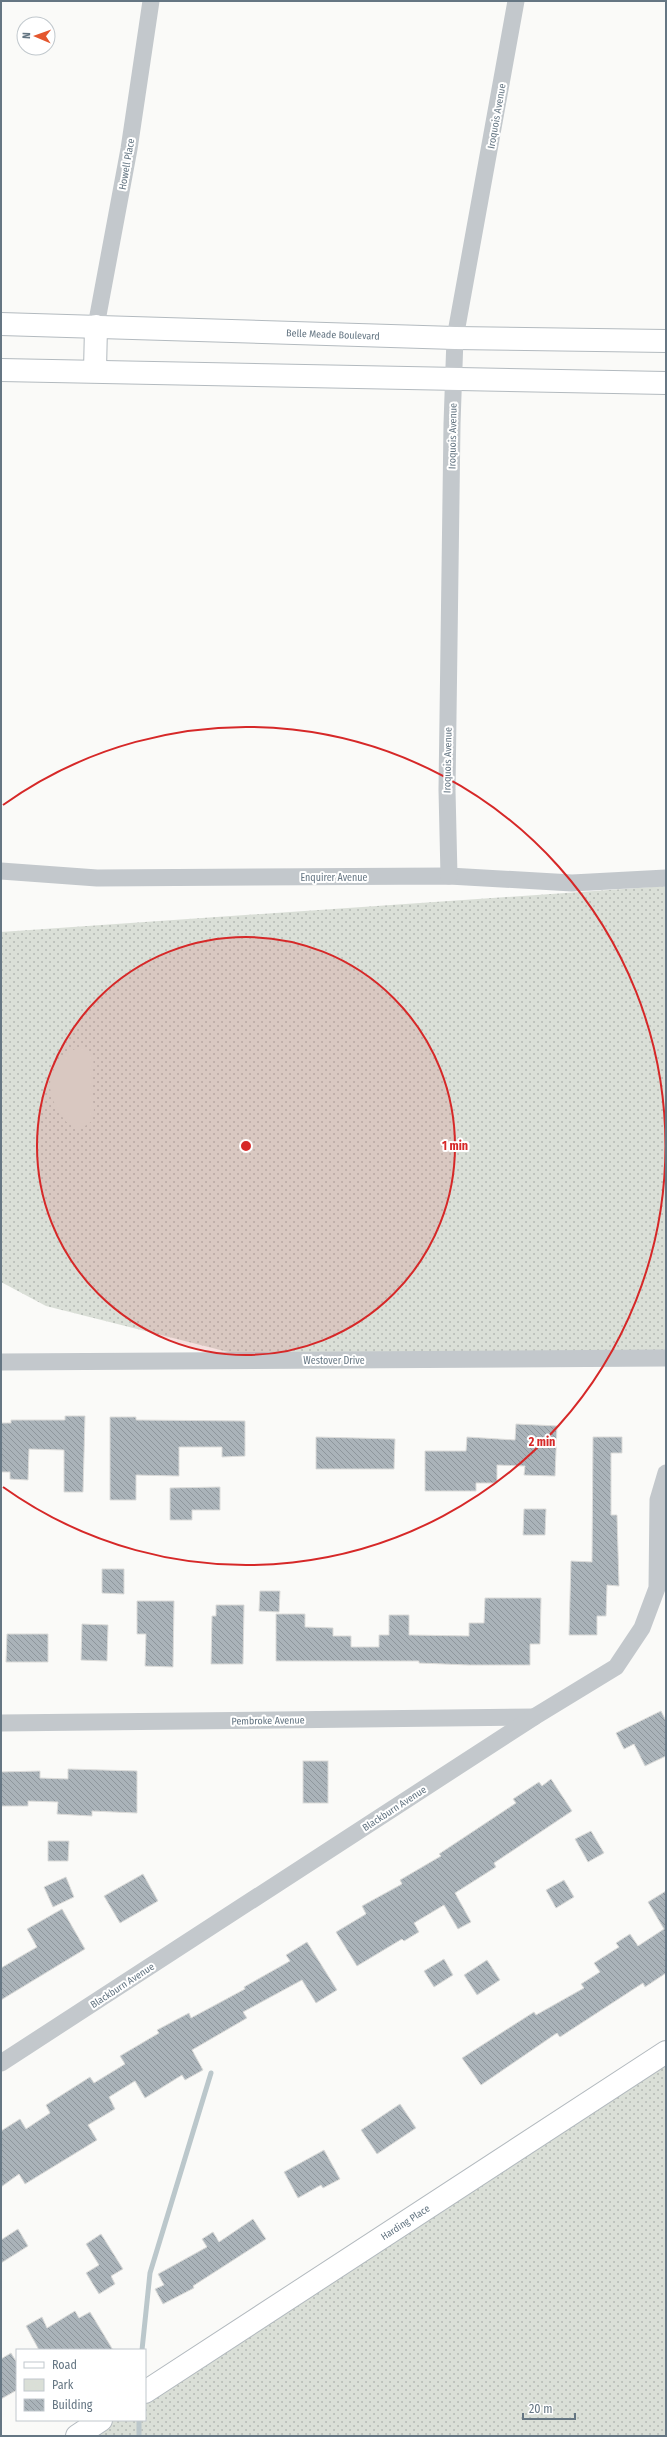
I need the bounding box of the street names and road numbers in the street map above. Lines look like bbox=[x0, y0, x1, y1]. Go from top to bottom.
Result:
street label: Iroquois Avenue bbox=[485, 83, 509, 150]
street label: Howell Place bbox=[117, 137, 137, 191]
street label: Belle Meade Boulevard bbox=[286, 327, 380, 343]
street label: Iroquois Avenue bbox=[446, 403, 460, 469]
street label: Iroquois Avenue bbox=[441, 727, 455, 793]
street label: Enquirer Avenue bbox=[300, 872, 368, 884]
street label: Westover Drive bbox=[303, 1355, 365, 1367]
street label: Pembroke Avenue bbox=[231, 1714, 305, 1728]
street label: Blackburn Avenue bbox=[360, 1784, 429, 1834]
street label: Blackburn Avenue bbox=[88, 1961, 157, 2011]
street label: Harding Place bbox=[379, 2203, 432, 2243]

